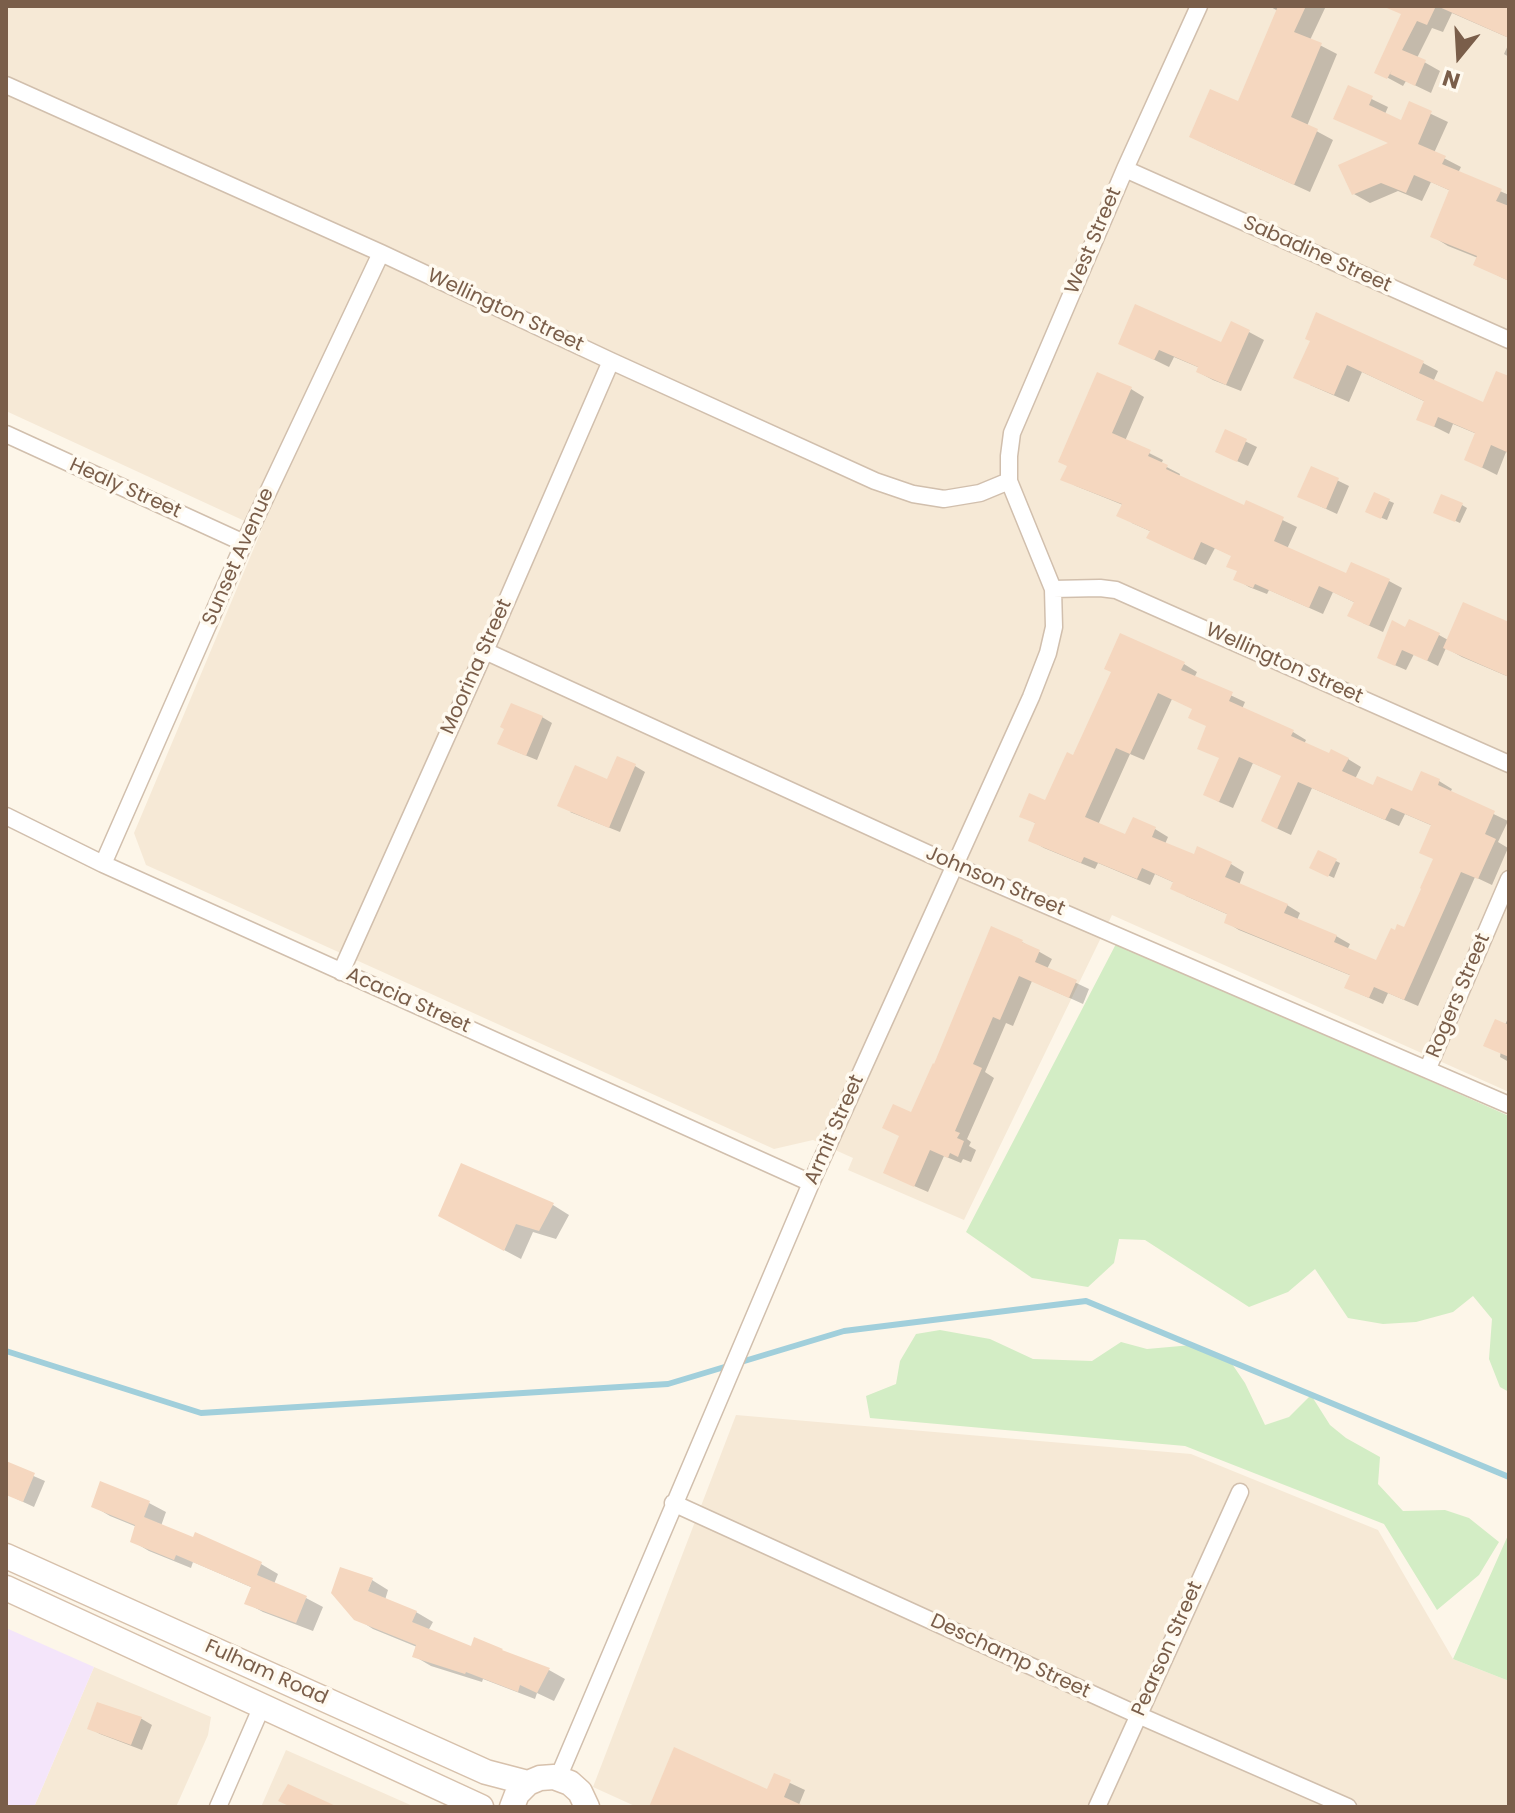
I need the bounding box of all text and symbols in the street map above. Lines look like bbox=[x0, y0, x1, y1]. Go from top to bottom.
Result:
north arrow bbox=[1419, 16, 1499, 96]
text: N bbox=[1439, 62, 1464, 97]
street label: West Street bbox=[1061, 184, 1127, 298]
street label: Sabadine Street bbox=[1239, 212, 1395, 298]
street label: Wellington Street bbox=[423, 264, 587, 358]
street label: Healy Street bbox=[65, 454, 185, 524]
street label: Sunset Avenue bbox=[198, 485, 280, 629]
street label: Moorina Street bbox=[436, 596, 518, 738]
street label: Wellington Street bbox=[1202, 619, 1366, 709]
street label: Johnson Street bbox=[922, 842, 1068, 922]
street label: Rogers Street bbox=[1422, 930, 1496, 1062]
street label: Acacia Street bbox=[342, 963, 474, 1039]
street label: Armit Street bbox=[800, 1071, 870, 1189]
street label: Pearson Street bbox=[1128, 1578, 1208, 1720]
street label: Deschamp Street bbox=[926, 1609, 1094, 1705]
street label: Fulham Road bbox=[201, 1635, 331, 1711]

